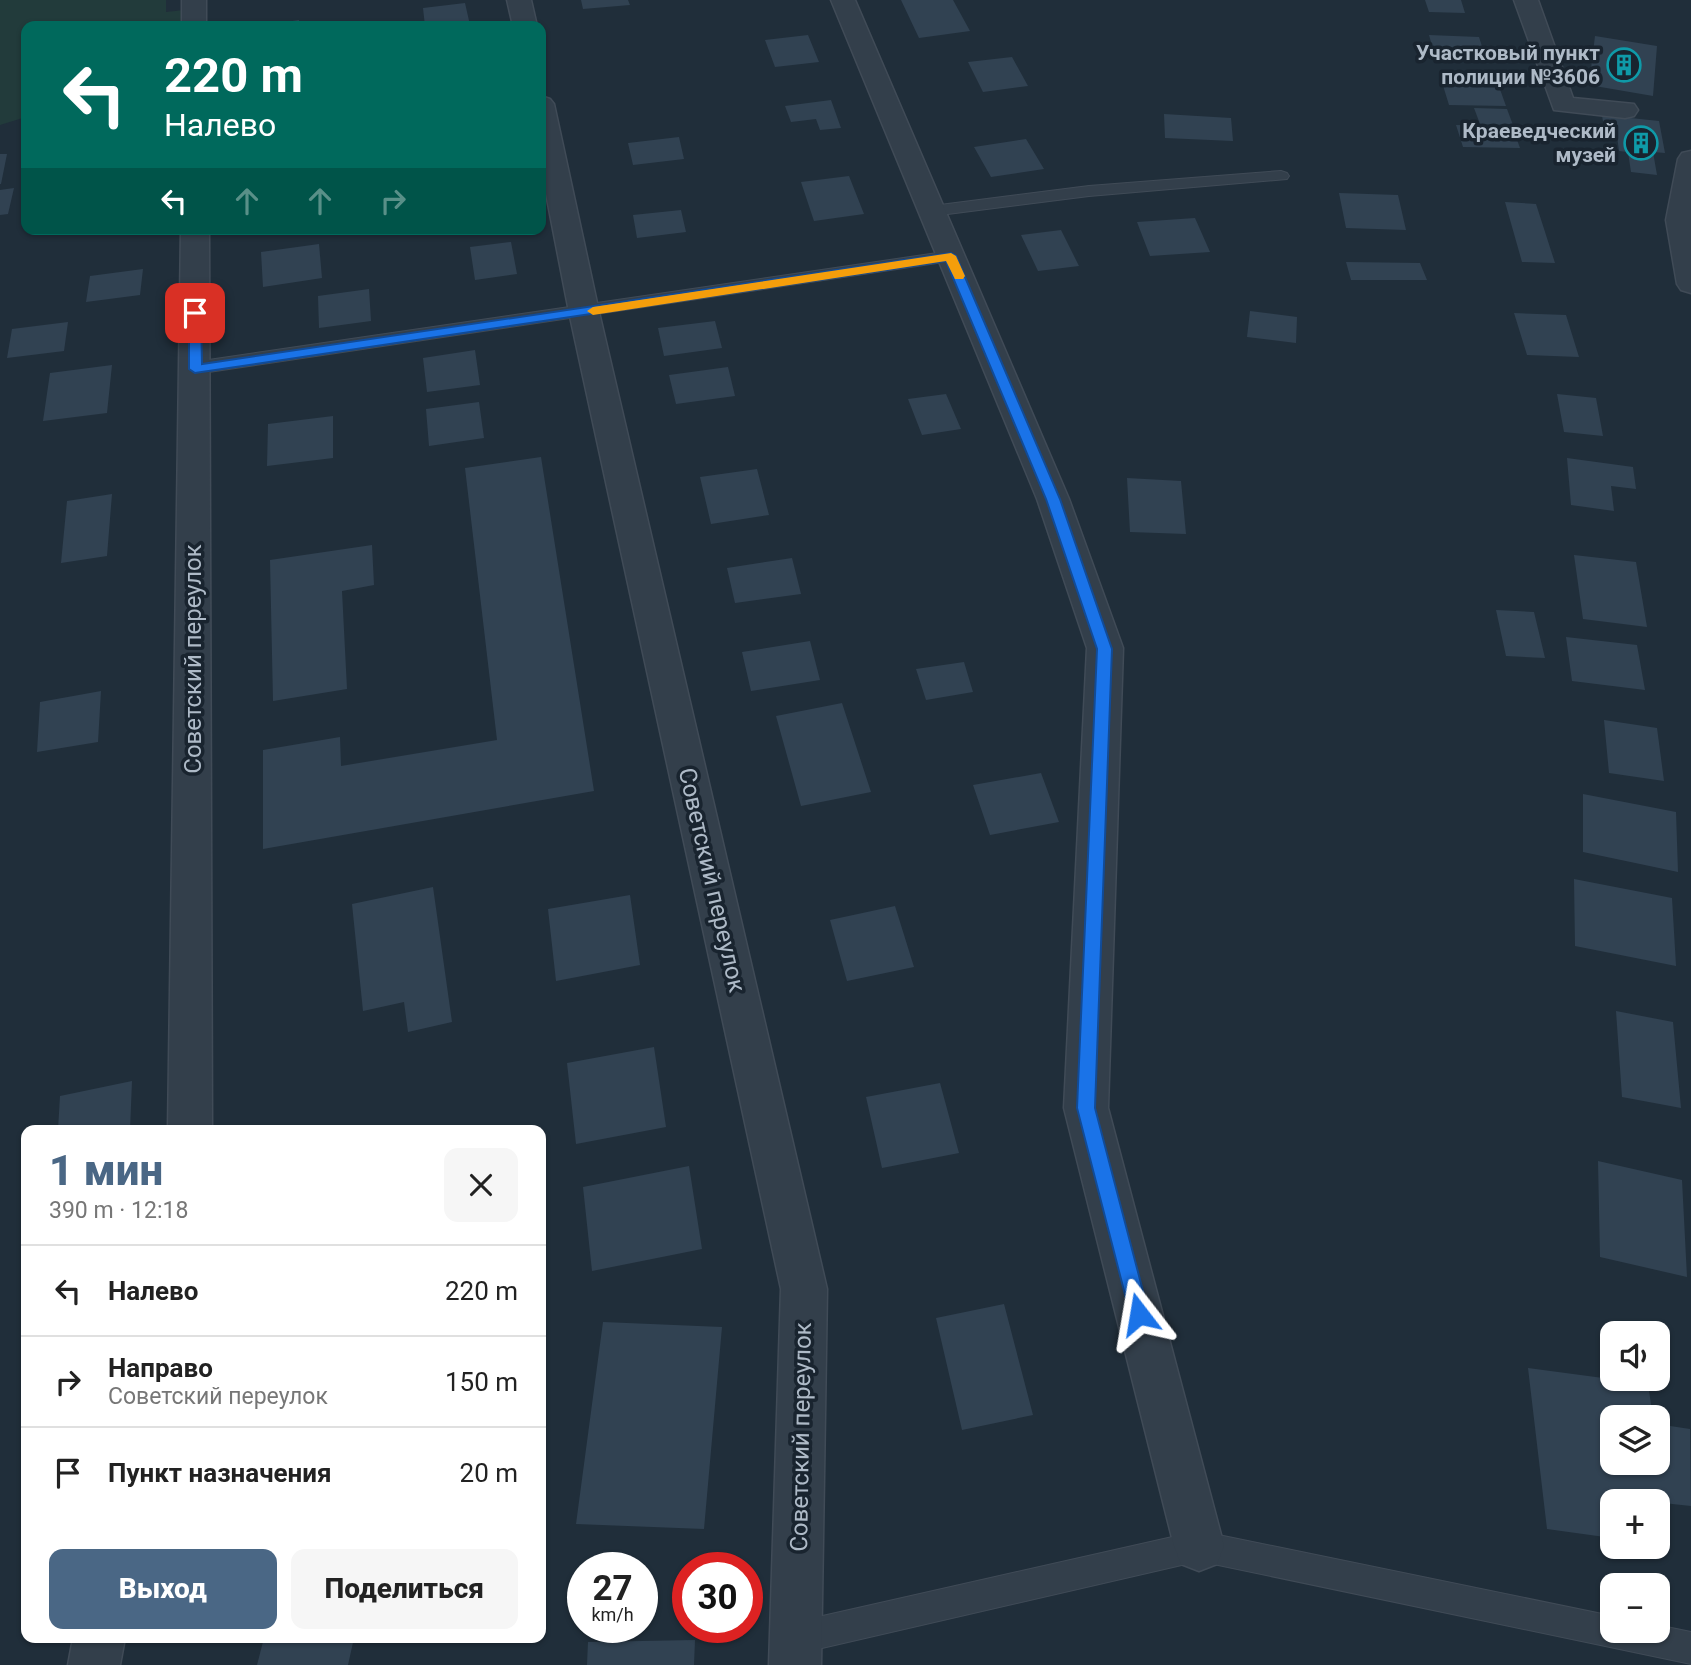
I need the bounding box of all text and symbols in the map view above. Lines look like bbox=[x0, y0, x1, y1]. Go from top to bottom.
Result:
place label: Участковый пункт полиции №3606 bbox=[1416, 41, 1600, 89]
building icon: Участковый пункт полиции №3606 bbox=[1605, 46, 1643, 84]
text: 220 m bbox=[164, 47, 303, 104]
icon: left bbox=[49, 49, 140, 140]
text: Налево bbox=[164, 106, 276, 144]
place label: Краеведческий музей bbox=[1462, 119, 1616, 167]
building icon: Краеведческий музей bbox=[1622, 124, 1660, 162]
icon: left bbox=[155, 182, 193, 220]
icon: ahead bbox=[228, 182, 266, 220]
icon: ahead bbox=[301, 182, 339, 220]
icon: right bbox=[374, 182, 412, 220]
pin bbox=[165, 283, 225, 343]
icon: arrive bbox=[176, 294, 214, 332]
street label: Советский переулок bbox=[179, 544, 207, 774]
street label: Советский переулок bbox=[673, 765, 751, 995]
text: 1 мин bbox=[49, 1146, 163, 1195]
button: close bbox=[444, 1148, 518, 1222]
text: 390 m · 12:18 bbox=[49, 1197, 188, 1224]
icon: left bbox=[49, 1272, 87, 1310]
text: Налево bbox=[108, 1276, 198, 1306]
text: 220 m bbox=[445, 1276, 518, 1306]
position arrow bbox=[1102, 1277, 1176, 1351]
map controls bbox=[1600, 1321, 1670, 1643]
button: sound bbox=[1600, 1321, 1670, 1391]
street label: Советский переулок bbox=[785, 1322, 817, 1552]
text: Направо bbox=[108, 1353, 213, 1383]
icon: right bbox=[49, 1363, 87, 1401]
text: 150 m bbox=[445, 1367, 518, 1397]
text: Советский переулок bbox=[108, 1383, 328, 1410]
button: layers bbox=[1600, 1405, 1670, 1475]
icon: arrive bbox=[49, 1454, 87, 1492]
text: Пункт назначения bbox=[108, 1458, 332, 1488]
text: 20 m bbox=[460, 1458, 518, 1488]
button: + bbox=[1600, 1489, 1670, 1559]
button: Выход bbox=[49, 1549, 277, 1629]
button: Поделиться bbox=[291, 1549, 518, 1629]
speed limit sign: 30 bbox=[672, 1552, 763, 1643]
text: 27 bbox=[592, 1568, 633, 1609]
button: − bbox=[1600, 1573, 1670, 1643]
text: km/h bbox=[591, 1604, 634, 1625]

